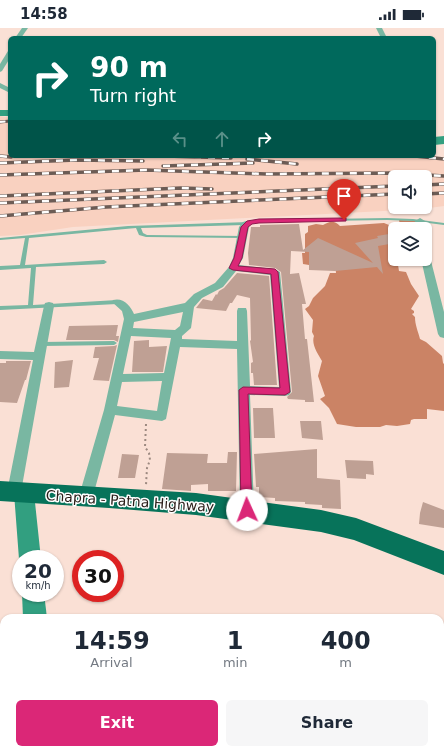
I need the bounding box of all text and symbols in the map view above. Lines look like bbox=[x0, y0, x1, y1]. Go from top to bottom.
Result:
text: 14:58 bbox=[20, 5, 68, 23]
text: 90 m bbox=[90, 51, 168, 84]
icon: right bbox=[24, 52, 76, 104]
text: Turn right bbox=[90, 85, 176, 106]
icon: left bbox=[169, 128, 191, 150]
icon: ahead bbox=[211, 128, 233, 150]
icon: right bbox=[253, 128, 275, 150]
map controls bbox=[388, 170, 432, 266]
button: sound bbox=[388, 170, 432, 214]
pin bbox=[327, 179, 361, 220]
icon: arrive bbox=[333, 185, 355, 207]
button: layers bbox=[388, 222, 432, 266]
street label: Chapra - Patna Highway bbox=[45, 487, 215, 515]
position arrow bbox=[226, 489, 268, 531]
speed limit sign: 30 bbox=[72, 550, 124, 602]
text: 20 bbox=[24, 559, 52, 583]
text: km/h bbox=[25, 580, 51, 591]
text: 14:59 bbox=[73, 627, 150, 655]
text: 1 bbox=[227, 627, 243, 655]
text: 400 bbox=[321, 627, 371, 655]
text: Arrival bbox=[90, 655, 133, 670]
text: min bbox=[223, 655, 247, 670]
text: m bbox=[339, 655, 352, 670]
button: Exit bbox=[16, 700, 218, 746]
button: Share bbox=[226, 700, 428, 746]

